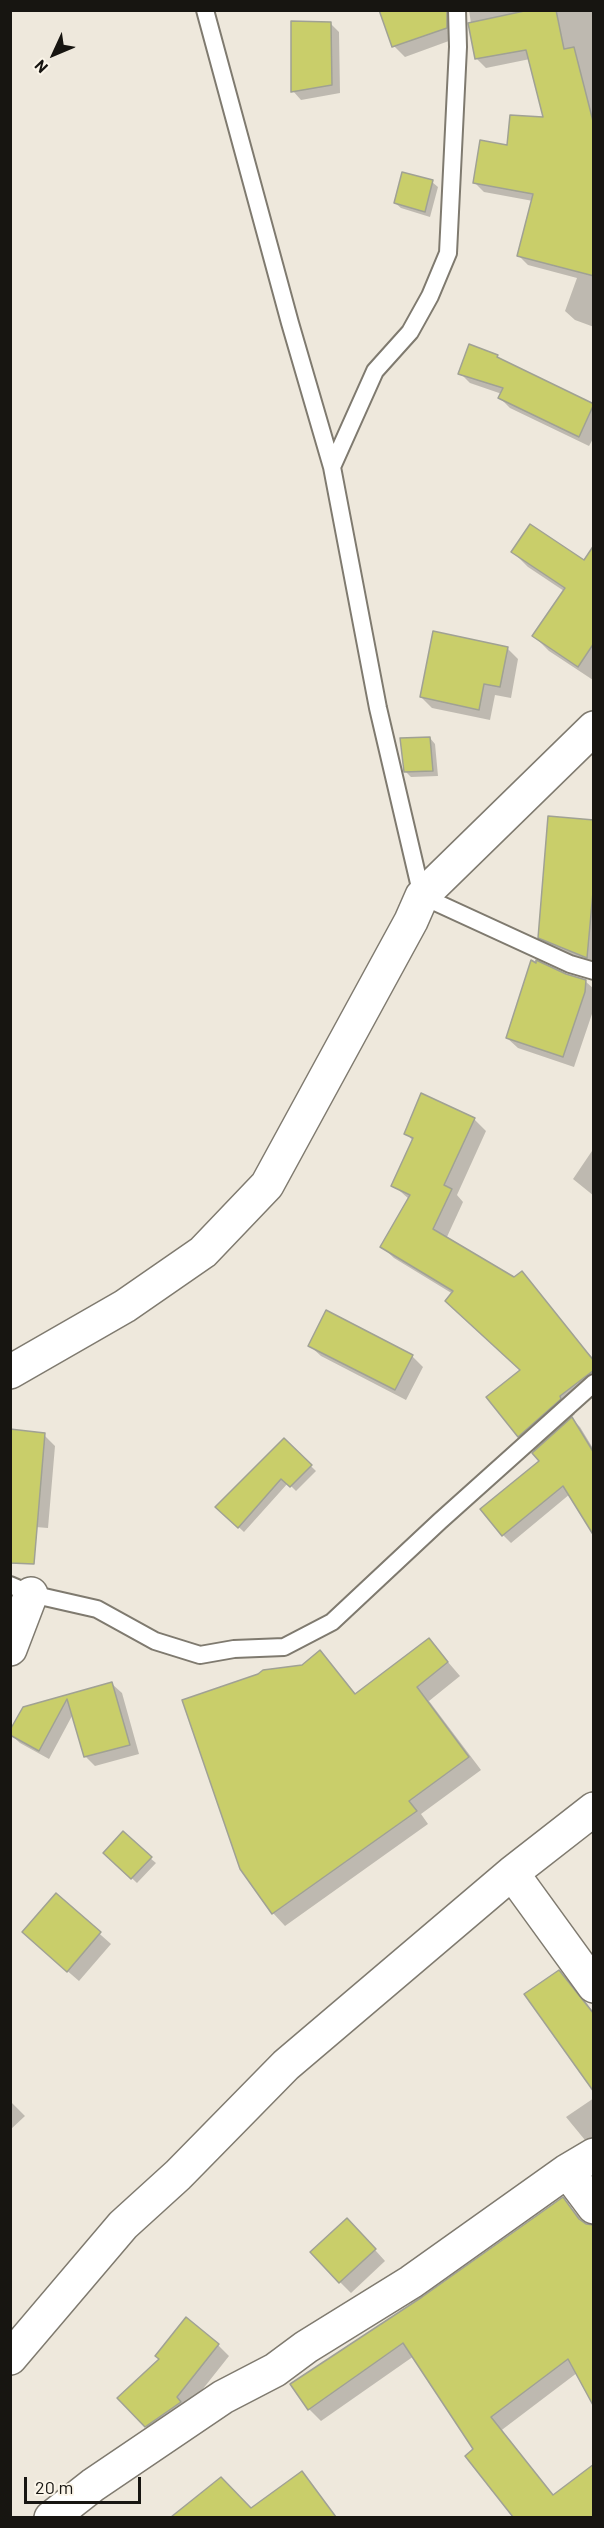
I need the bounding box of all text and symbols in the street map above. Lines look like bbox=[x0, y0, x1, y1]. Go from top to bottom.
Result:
north arrow bbox=[24, 24, 84, 84]
text: N bbox=[30, 56, 51, 77]
scale bar bbox=[27, 2465, 144, 2503]
text: 20 m bbox=[35, 2476, 73, 2498]

